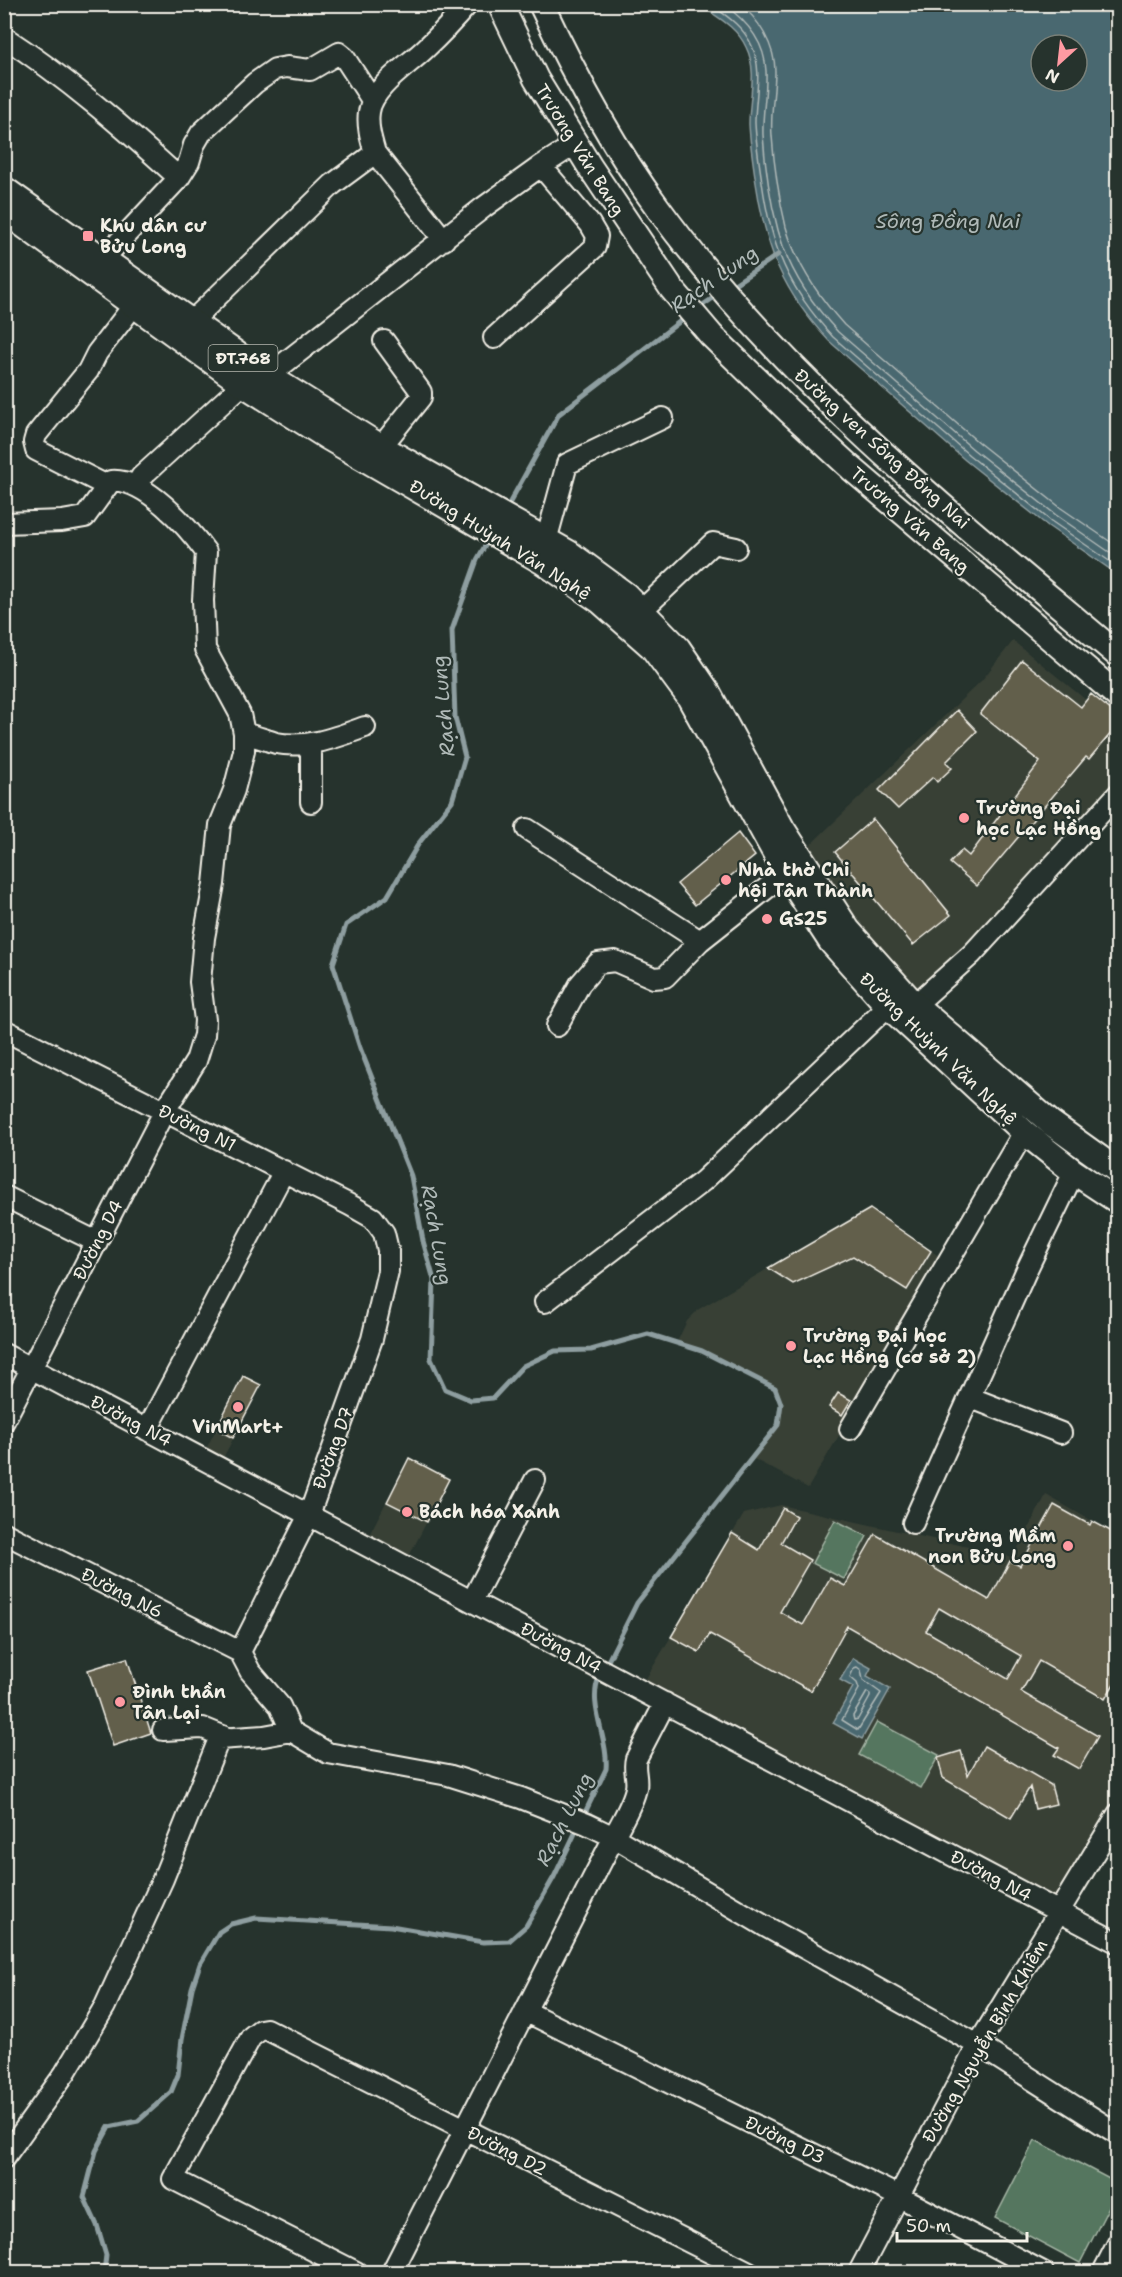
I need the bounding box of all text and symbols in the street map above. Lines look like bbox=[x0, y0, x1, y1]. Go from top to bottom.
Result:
north arrow bbox=[1029, 33, 1089, 93]
text: N bbox=[1042, 64, 1063, 88]
street label: Trương Văn Bang bbox=[530, 79, 630, 221]
water label: Sông Đồng Nai bbox=[876, 208, 1020, 234]
place label: Khu dân cư Bửu Long bbox=[100, 214, 206, 259]
marker: Khu dân cư Bửu Long bbox=[81, 229, 95, 243]
water label: Rạch Lung bbox=[665, 239, 763, 319]
road number: ĐT.768 bbox=[208, 345, 278, 371]
street label: Đường ven Sông Đồng Nai bbox=[789, 364, 975, 534]
street label: Trương Văn Bang bbox=[845, 461, 975, 579]
street label: Đường Huỳnh Văn Nghệ bbox=[404, 474, 596, 606]
water label: Rạch Lung bbox=[426, 654, 460, 758]
place label: Trường Đại học Lạc Hồng bbox=[976, 796, 1102, 841]
marker: Trường Đại học Lạc Hồng bbox=[957, 811, 971, 825]
place label: Nhà thờ Chi hội Tân Thành bbox=[738, 858, 873, 903]
marker: Nhà thờ Chi hội Tân Thành bbox=[719, 873, 733, 887]
place label: GS25 bbox=[779, 907, 827, 931]
marker: GS25 bbox=[760, 912, 774, 926]
street label: Đường Huỳnh Văn Nghệ bbox=[854, 967, 1022, 1131]
street label: Đường N1 bbox=[154, 1099, 240, 1157]
water label: Rạch Lung bbox=[415, 1183, 459, 1287]
street label: Đường D4 bbox=[68, 1196, 128, 1284]
place label: Trường Đại học Lạc Hồng (cơ sở 2) bbox=[803, 1324, 976, 1369]
marker: Trường Đại học Lạc Hồng (cơ sở 2) bbox=[784, 1339, 798, 1353]
street label: Đường N4 bbox=[86, 1390, 176, 1452]
marker: VinMart+ bbox=[231, 1400, 245, 1414]
street label: Đường D7 bbox=[307, 1403, 359, 1493]
place label: VinMart+ bbox=[192, 1415, 284, 1439]
place label: Bách hóa Xanh bbox=[419, 1500, 560, 1524]
marker: Bách hóa Xanh bbox=[400, 1505, 414, 1519]
place label: Trường Mầm non Bửu Long bbox=[928, 1524, 1057, 1569]
marker: Trường Mầm non Bửu Long bbox=[1061, 1539, 1075, 1553]
street label: Đường N6 bbox=[77, 1562, 167, 1624]
street label: Đường N4 bbox=[516, 1617, 606, 1679]
place label: Đình thần Tân Lại bbox=[132, 1680, 226, 1725]
marker: Đình thần Tân Lại bbox=[113, 1695, 127, 1709]
water label: Rạch Lung bbox=[529, 1768, 599, 1870]
street label: Đường N4 bbox=[946, 1845, 1036, 1907]
street label: Đường Nguyễn Bỉnh Khiêm bbox=[917, 1935, 1053, 2147]
street label: Đường D3 bbox=[741, 2110, 829, 2170]
street label: Đường D2 bbox=[463, 2121, 551, 2181]
scale bar bbox=[897, 2205, 1028, 2243]
text: 50 m bbox=[906, 2214, 951, 2238]

